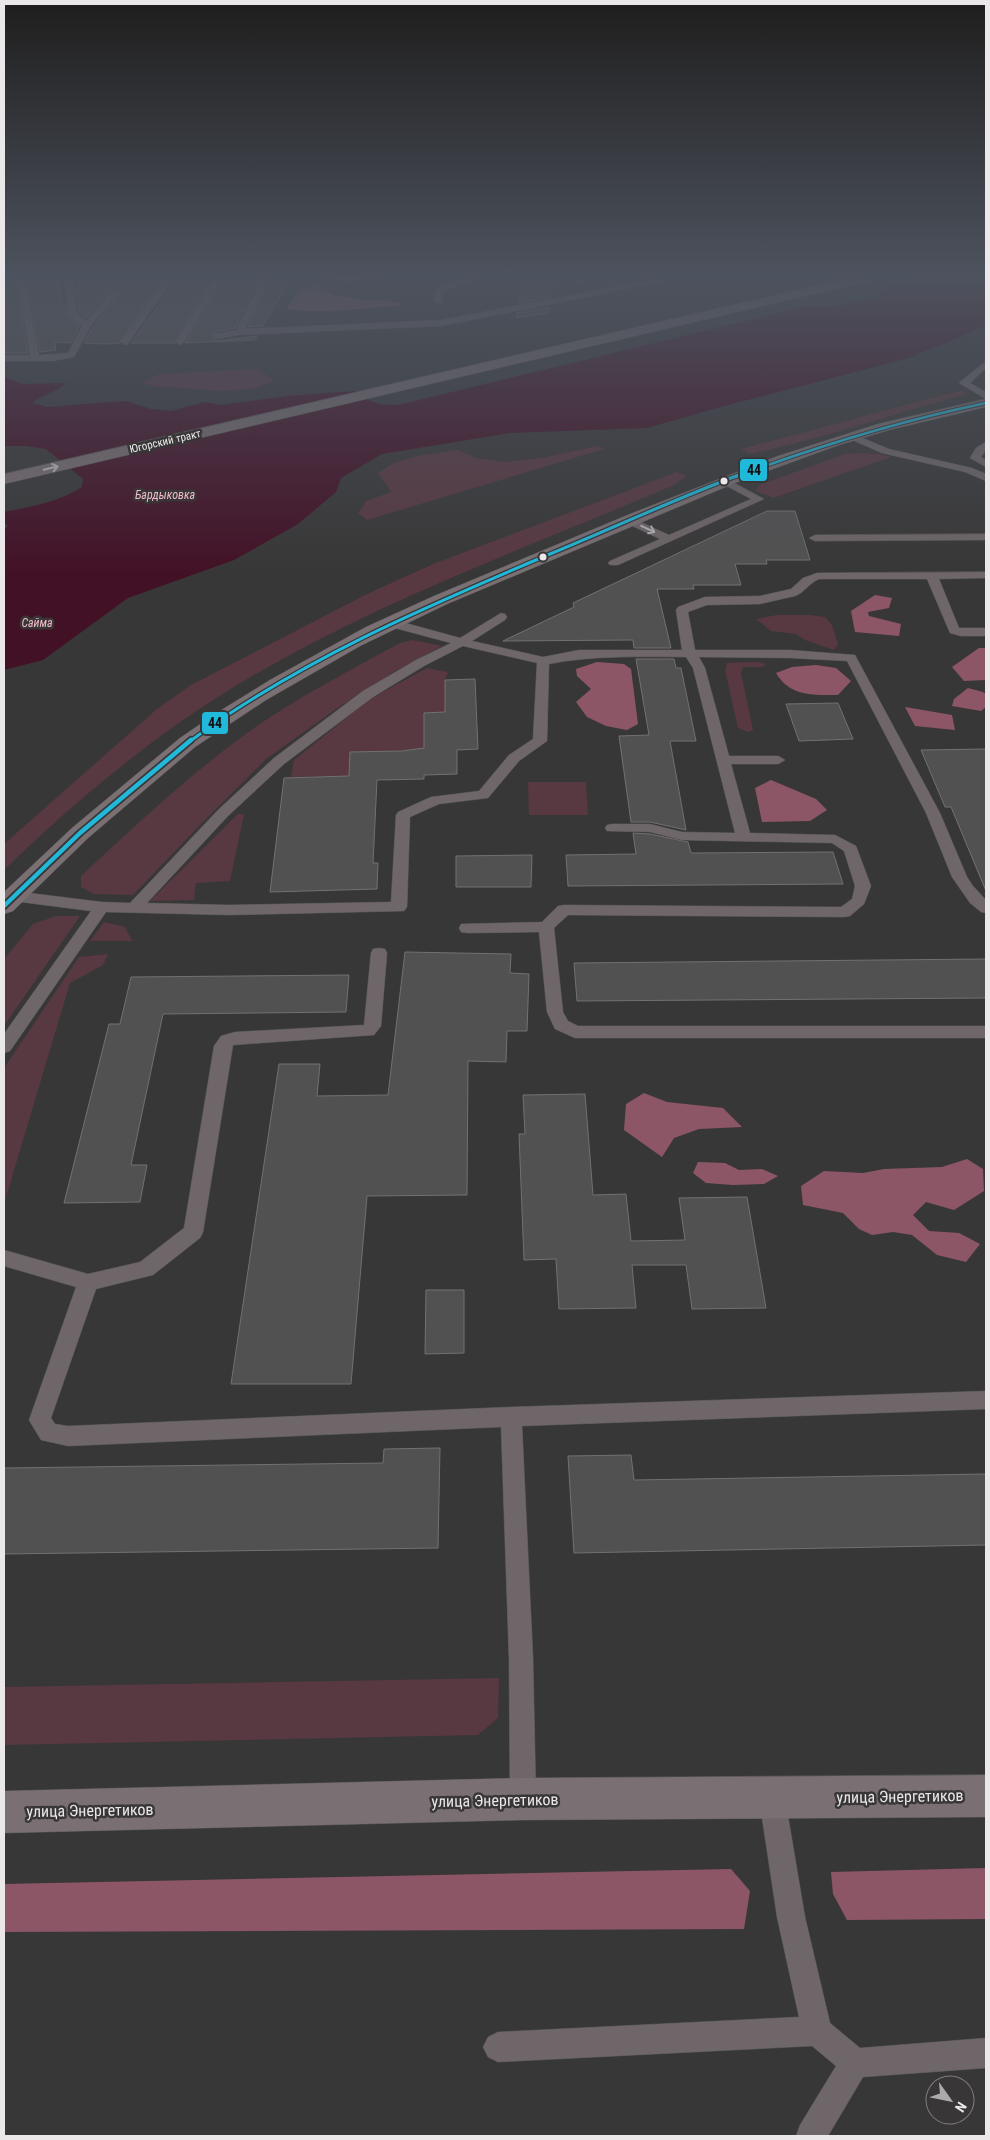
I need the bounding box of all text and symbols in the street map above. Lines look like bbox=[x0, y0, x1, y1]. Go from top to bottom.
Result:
street label: Югорский тракт bbox=[128, 427, 202, 456]
line badge: 44 bbox=[739, 458, 768, 482]
text: 44 bbox=[747, 462, 761, 478]
one-way arrow bbox=[43, 463, 59, 472]
unlabelled marker bbox=[719, 476, 729, 486]
water label: Бардыковка bbox=[135, 488, 195, 502]
one-way arrow bbox=[640, 525, 655, 535]
unlabelled marker bbox=[538, 552, 548, 562]
water label: Сайма bbox=[21, 616, 53, 630]
line badge: 44 bbox=[201, 711, 229, 735]
text: 44 bbox=[208, 715, 222, 731]
street label: улица Энергетиков bbox=[836, 1786, 964, 1807]
street label: улица Энергетиков bbox=[431, 1790, 559, 1811]
street label: улица Энергетиков bbox=[26, 1800, 154, 1821]
north arrow bbox=[925, 2075, 975, 2125]
text: N bbox=[952, 2099, 970, 2115]

